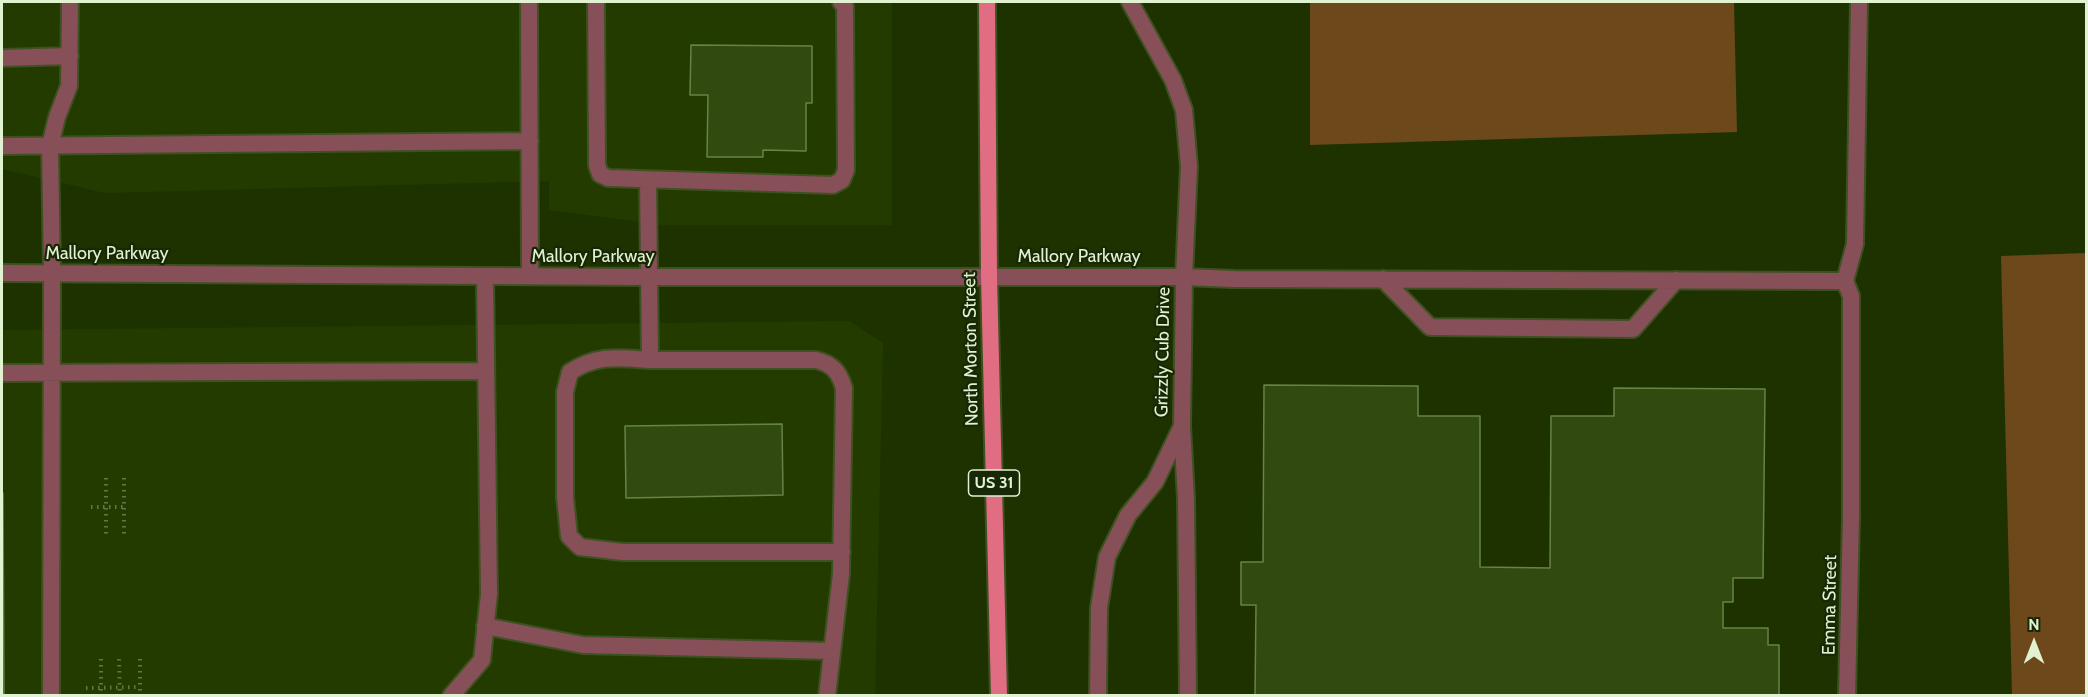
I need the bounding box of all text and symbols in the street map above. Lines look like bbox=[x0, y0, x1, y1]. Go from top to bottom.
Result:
street label: Mallory Parkway bbox=[45, 243, 169, 265]
street label: Mallory Parkway bbox=[531, 246, 655, 268]
street label: Mallory Parkway bbox=[1017, 246, 1141, 268]
street label: North Morton Street bbox=[959, 272, 983, 426]
street label: Grizzly Cub Drive bbox=[1151, 287, 1175, 417]
road number: US 31 bbox=[968, 470, 1020, 496]
street label: Emma Street bbox=[1818, 555, 1842, 655]
north arrow bbox=[2004, 613, 2064, 673]
text: N bbox=[2028, 615, 2040, 634]

